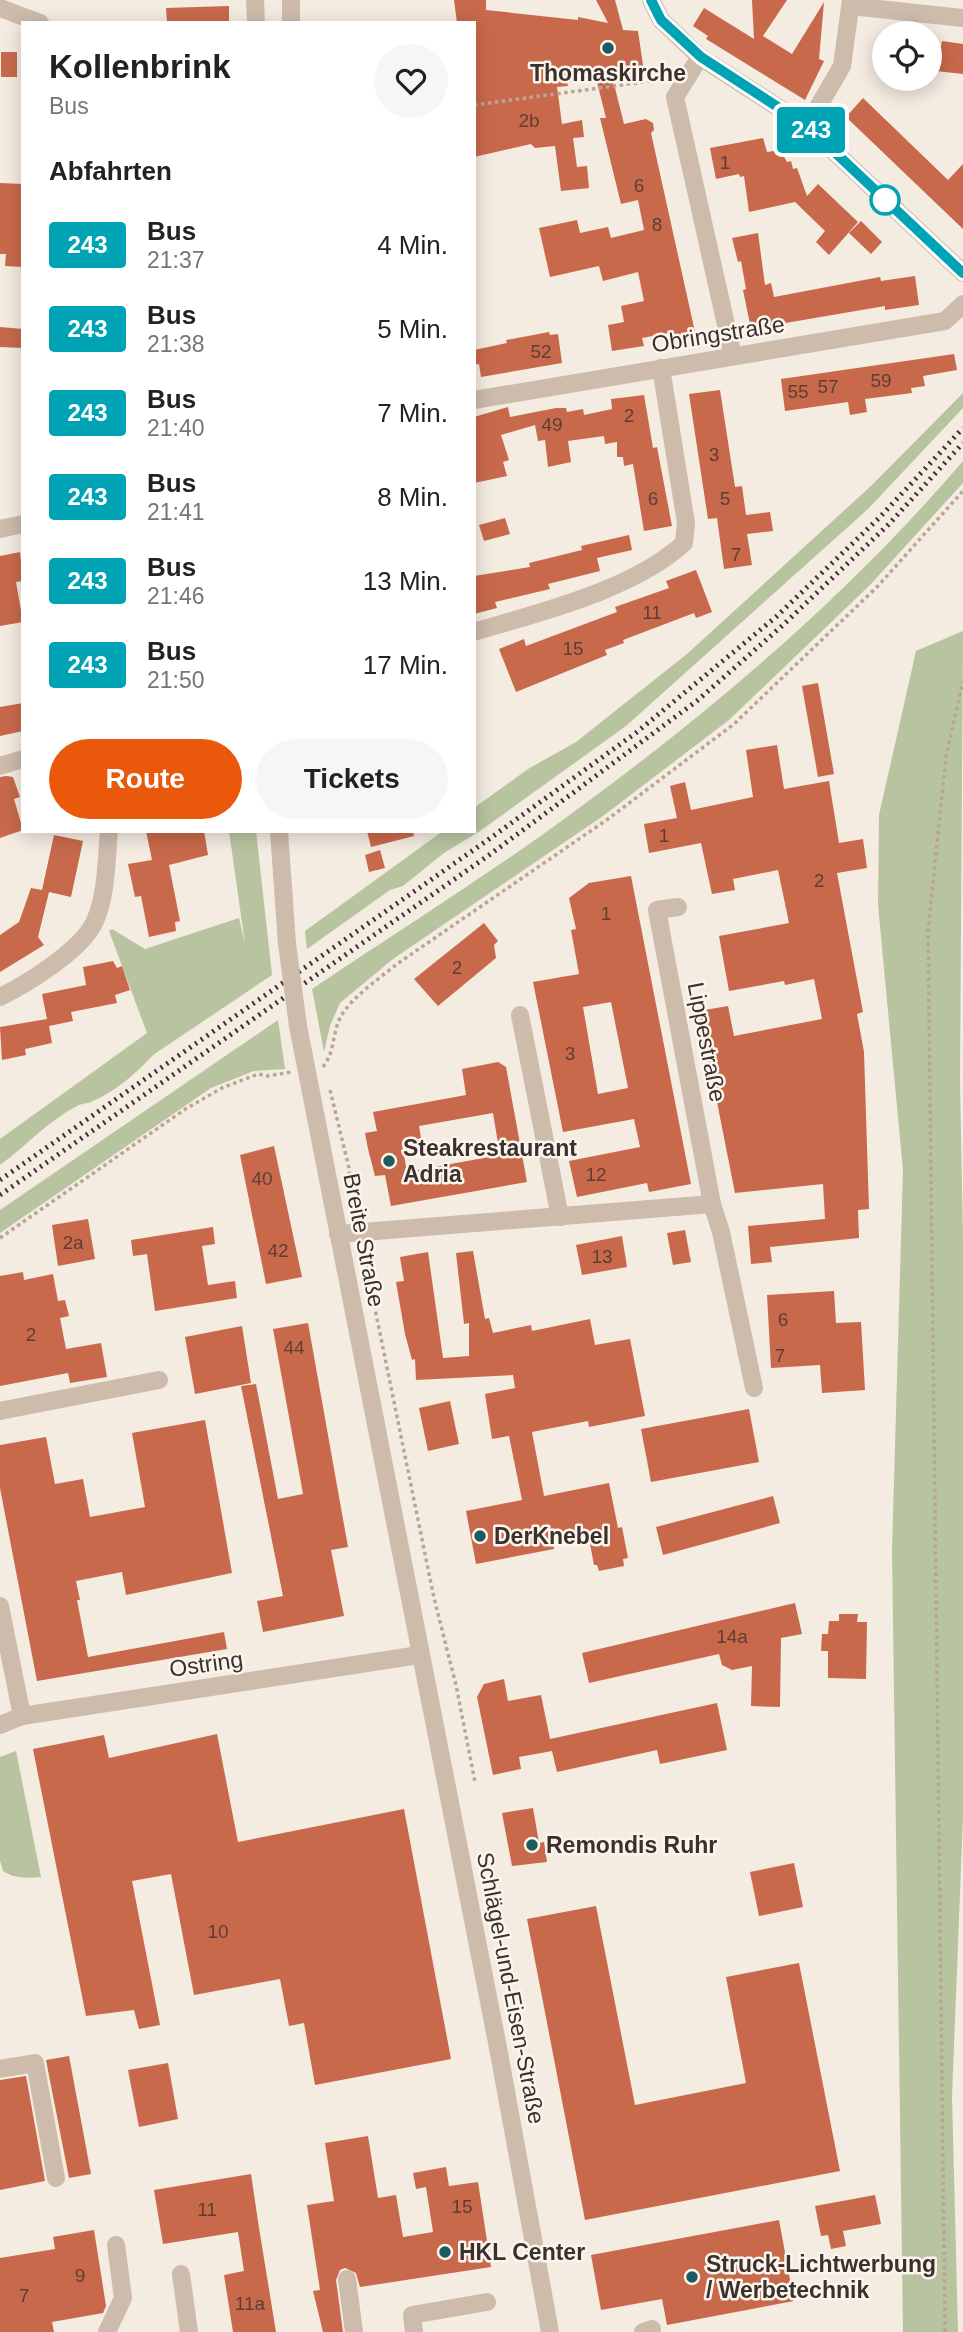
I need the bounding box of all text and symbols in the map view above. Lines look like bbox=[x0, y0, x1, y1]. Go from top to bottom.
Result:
map controls bbox=[872, 21, 942, 91]
button: locate bbox=[872, 21, 942, 91]
marker: Thomaskirche bbox=[600, 40, 616, 56]
button: heart bbox=[374, 44, 448, 118]
text: Kollenbrink bbox=[49, 48, 231, 85]
place label: Thomaskirche bbox=[530, 60, 686, 86]
text: Bus bbox=[49, 93, 89, 119]
line badge: 243 bbox=[771, 107, 851, 153]
house number: 2b bbox=[518, 110, 540, 131]
text: 243 bbox=[791, 116, 831, 143]
house number: 1 bbox=[720, 152, 730, 173]
text: Abfahrten bbox=[49, 156, 172, 186]
house number: 6 bbox=[634, 175, 644, 196]
unlabelled marker bbox=[870, 185, 900, 215]
house number: 8 bbox=[652, 214, 662, 235]
text: Bus bbox=[147, 216, 196, 246]
text: 4 Min. bbox=[377, 230, 448, 260]
text: 243 bbox=[67, 231, 108, 258]
text: 21:37 bbox=[147, 247, 205, 273]
text: Bus bbox=[147, 300, 196, 330]
street label: Obringstraße bbox=[650, 311, 786, 357]
text: 5 Min. bbox=[377, 314, 448, 344]
text: 243 bbox=[67, 315, 108, 342]
text: 21:38 bbox=[147, 331, 205, 357]
house number: 52 bbox=[530, 341, 552, 362]
house number: 59 bbox=[870, 370, 892, 391]
house number: 57 bbox=[817, 376, 839, 397]
house number: 55 bbox=[787, 381, 809, 402]
text: Bus bbox=[147, 384, 196, 414]
text: 7 Min. bbox=[377, 398, 448, 428]
text: 243 bbox=[67, 399, 108, 426]
house number: 2 bbox=[624, 405, 634, 426]
house number: 49 bbox=[541, 414, 563, 435]
text: 21:40 bbox=[147, 415, 205, 441]
house number: 3 bbox=[709, 444, 719, 465]
text: Bus bbox=[147, 468, 196, 498]
text: 8 Min. bbox=[377, 482, 448, 512]
text: 243 bbox=[67, 483, 108, 510]
house number: 6 bbox=[648, 488, 658, 509]
house number: 5 bbox=[720, 488, 730, 509]
text: 21:41 bbox=[147, 499, 205, 525]
house number: 7 bbox=[731, 544, 741, 565]
text: Bus bbox=[147, 552, 196, 582]
text: 13 Min. bbox=[363, 566, 448, 596]
text: 243 bbox=[67, 567, 108, 594]
text: 21:46 bbox=[147, 583, 205, 609]
house number: 11 bbox=[642, 602, 662, 623]
text: Bus bbox=[147, 636, 196, 666]
house number: 15 bbox=[562, 638, 584, 659]
text: 17 Min. bbox=[363, 650, 448, 680]
text: 243 bbox=[67, 651, 108, 678]
text: 21:50 bbox=[147, 667, 205, 693]
button: Route bbox=[49, 739, 242, 819]
button: Tickets bbox=[256, 739, 448, 819]
house number: 1 bbox=[659, 825, 669, 846]
house number: 2 bbox=[814, 870, 824, 891]
house number: 1 bbox=[601, 903, 611, 924]
house number: 2 bbox=[452, 957, 462, 978]
street label: Lippestraße bbox=[683, 980, 731, 1104]
house number: 3 bbox=[565, 1043, 575, 1064]
place label: Steakrestaurant Adria bbox=[403, 1135, 577, 1187]
marker: Steakrestaurant Adria bbox=[381, 1153, 397, 1169]
house number: 12 bbox=[585, 1164, 607, 1185]
house number: 40 bbox=[251, 1168, 273, 1189]
street label: Breite Straße bbox=[338, 1171, 390, 1309]
house number: 2a bbox=[62, 1232, 84, 1253]
house number: 42 bbox=[267, 1240, 289, 1261]
house number: 13 bbox=[591, 1246, 613, 1267]
house number: 6 bbox=[778, 1309, 788, 1330]
house number: 2 bbox=[26, 1324, 36, 1345]
house number: 44 bbox=[283, 1337, 305, 1358]
house number: 7 bbox=[775, 1345, 785, 1366]
place label: DerKnebel bbox=[494, 1523, 609, 1549]
marker: DerKnebel bbox=[472, 1528, 488, 1544]
house number: 14a bbox=[716, 1626, 748, 1647]
street label: Ostring bbox=[167, 1646, 245, 1682]
place label: Remondis Ruhr bbox=[546, 1832, 717, 1858]
marker: Remondis Ruhr bbox=[524, 1837, 540, 1853]
street label: Schlägel-und-Eisen-Straße bbox=[472, 1850, 550, 2126]
house number: 10 bbox=[207, 1921, 229, 1942]
house number: 15 bbox=[451, 2196, 473, 2217]
house number: 11 bbox=[197, 2199, 217, 2220]
place label: HKL Center bbox=[459, 2239, 585, 2265]
marker: HKL Center bbox=[437, 2244, 453, 2260]
place label: Struck-Lichtwerbung / Werbetechnik bbox=[706, 2251, 936, 2303]
house number: 9 bbox=[75, 2265, 85, 2286]
marker: Struck-Lichtwerbung / Werbetechnik bbox=[684, 2269, 700, 2285]
house number: 7 bbox=[19, 2285, 29, 2306]
house number: 11a bbox=[235, 2293, 266, 2314]

